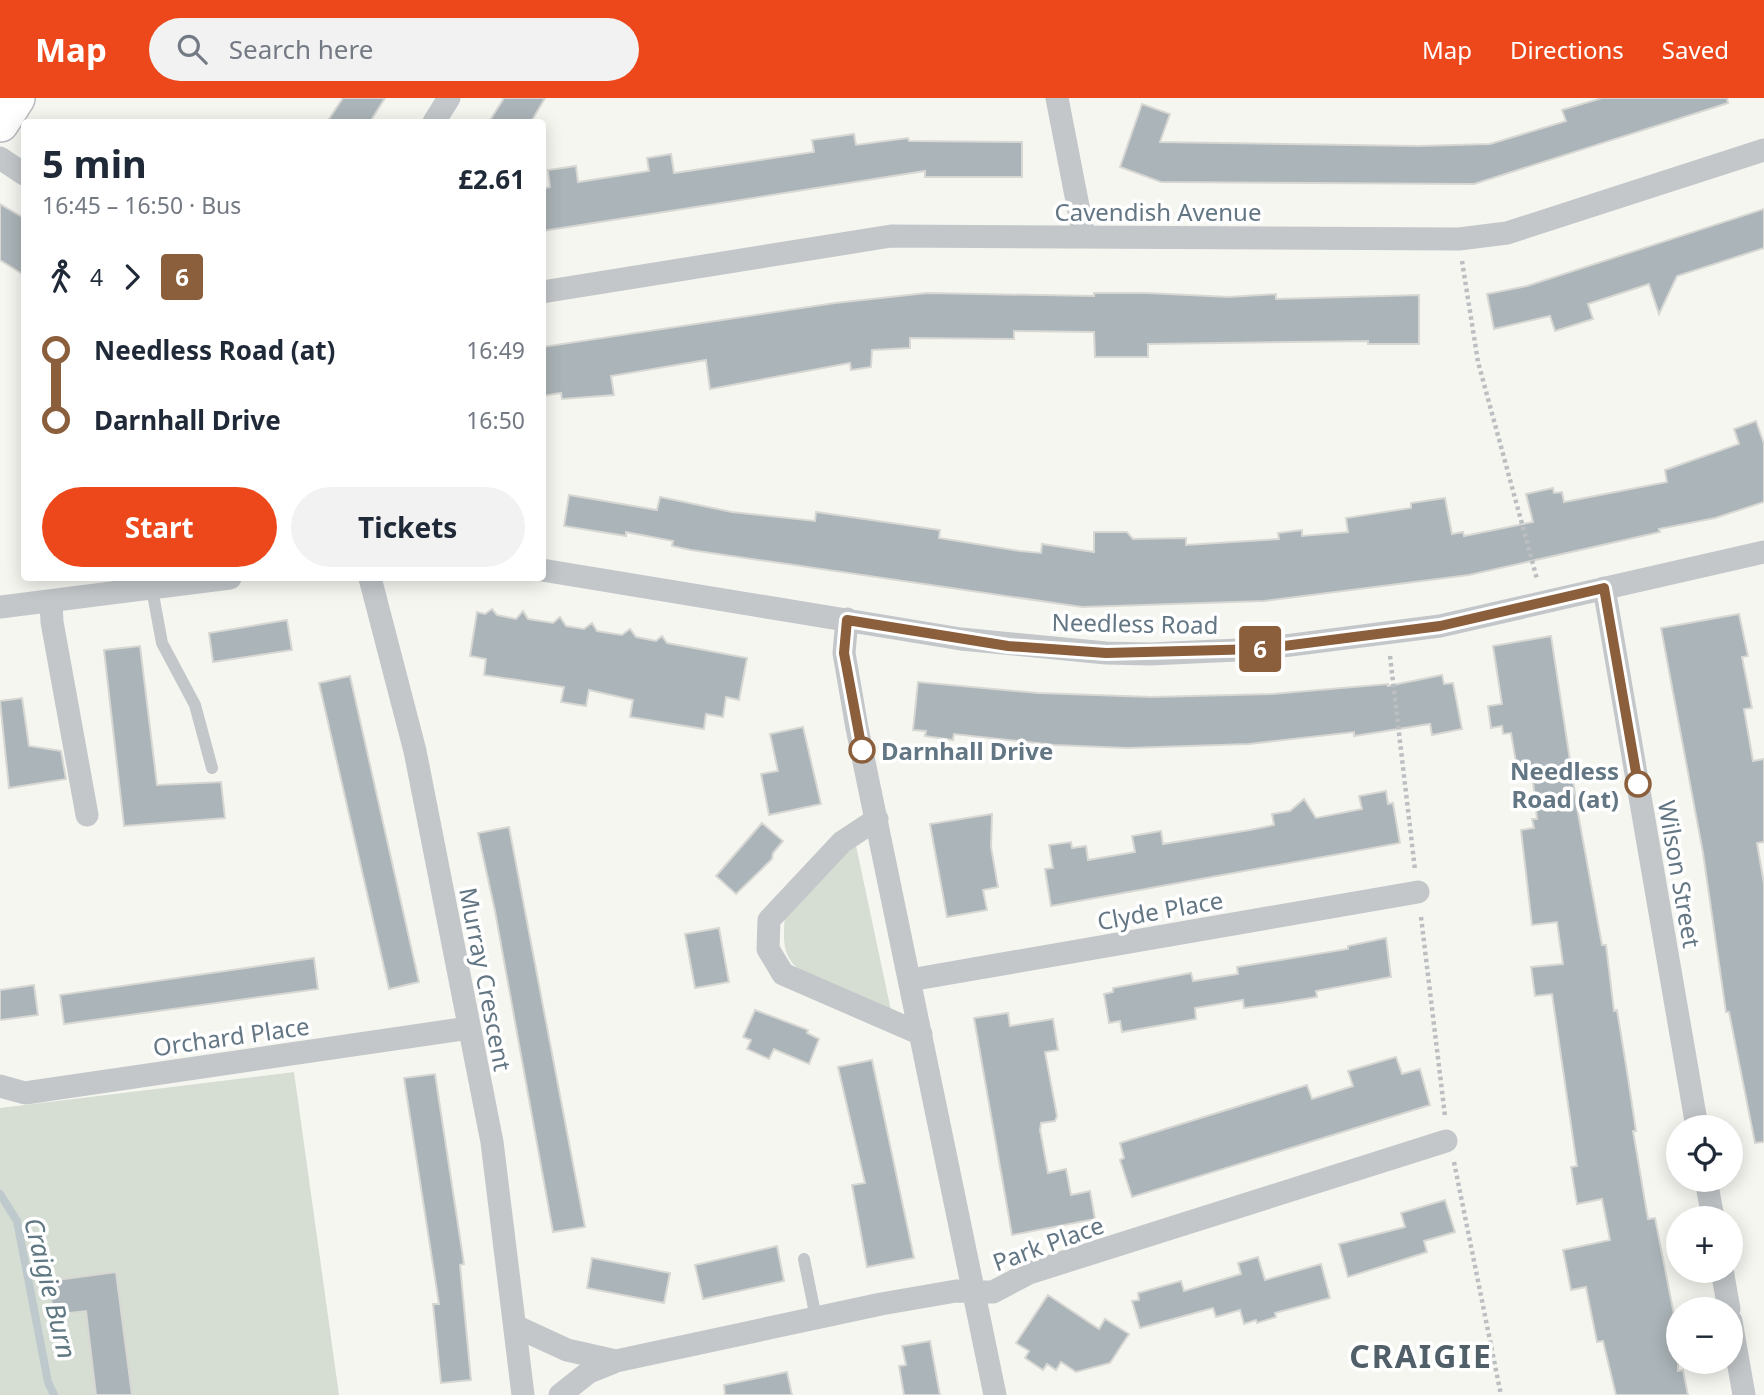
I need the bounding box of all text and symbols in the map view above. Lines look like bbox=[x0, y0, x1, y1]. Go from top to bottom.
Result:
search box bbox=[149, 18, 639, 81]
text: Map bbox=[35, 27, 107, 72]
icon: search bbox=[173, 30, 211, 68]
text: Search here bbox=[229, 31, 373, 67]
text: Map bbox=[1422, 33, 1472, 66]
text: Directions bbox=[1510, 33, 1624, 66]
text: Saved bbox=[1662, 33, 1729, 66]
text: 5 min bbox=[42, 137, 147, 189]
text: £2.61 bbox=[458, 161, 525, 197]
text: 16:45 – 16:50 · Bus bbox=[42, 189, 241, 221]
street label: Cavendish Avenue bbox=[1055, 195, 1261, 228]
icon: walk bbox=[42, 258, 80, 296]
icon: forward bbox=[113, 258, 151, 296]
text: 6 bbox=[175, 260, 189, 293]
text: 4 bbox=[90, 261, 103, 293]
text: Needless Road (at) bbox=[94, 332, 335, 368]
text: 16:49 bbox=[466, 334, 525, 366]
text: Darnhall Drive bbox=[94, 402, 281, 438]
text: 16:50 bbox=[466, 404, 525, 436]
button: Start bbox=[42, 487, 277, 567]
button: Tickets bbox=[291, 487, 525, 567]
street label: Needless Road bbox=[1051, 605, 1219, 641]
line badge: 6 bbox=[1237, 626, 1283, 672]
text: 6 bbox=[1253, 632, 1267, 665]
place label: Darnhall Drive bbox=[881, 734, 1053, 767]
marker: Darnhall Drive bbox=[849, 737, 875, 763]
place label: Needless Road (at) bbox=[1510, 754, 1619, 815]
marker: Needless Road (at) bbox=[1625, 771, 1651, 797]
street label: Wilson Street bbox=[1651, 798, 1709, 950]
street label: Clyde Place bbox=[1094, 883, 1226, 937]
street label: Murray Crescent bbox=[452, 885, 520, 1074]
street label: Orchard Place bbox=[151, 1009, 311, 1063]
map controls bbox=[1666, 1115, 1743, 1374]
button: locate bbox=[1666, 1115, 1743, 1192]
button: + bbox=[1666, 1206, 1743, 1283]
street label: Park Place bbox=[988, 1208, 1108, 1278]
water label: Craigie Burn bbox=[16, 1214, 86, 1362]
button: − bbox=[1666, 1297, 1743, 1374]
district label: CRAIGIE bbox=[1349, 1334, 1493, 1377]

